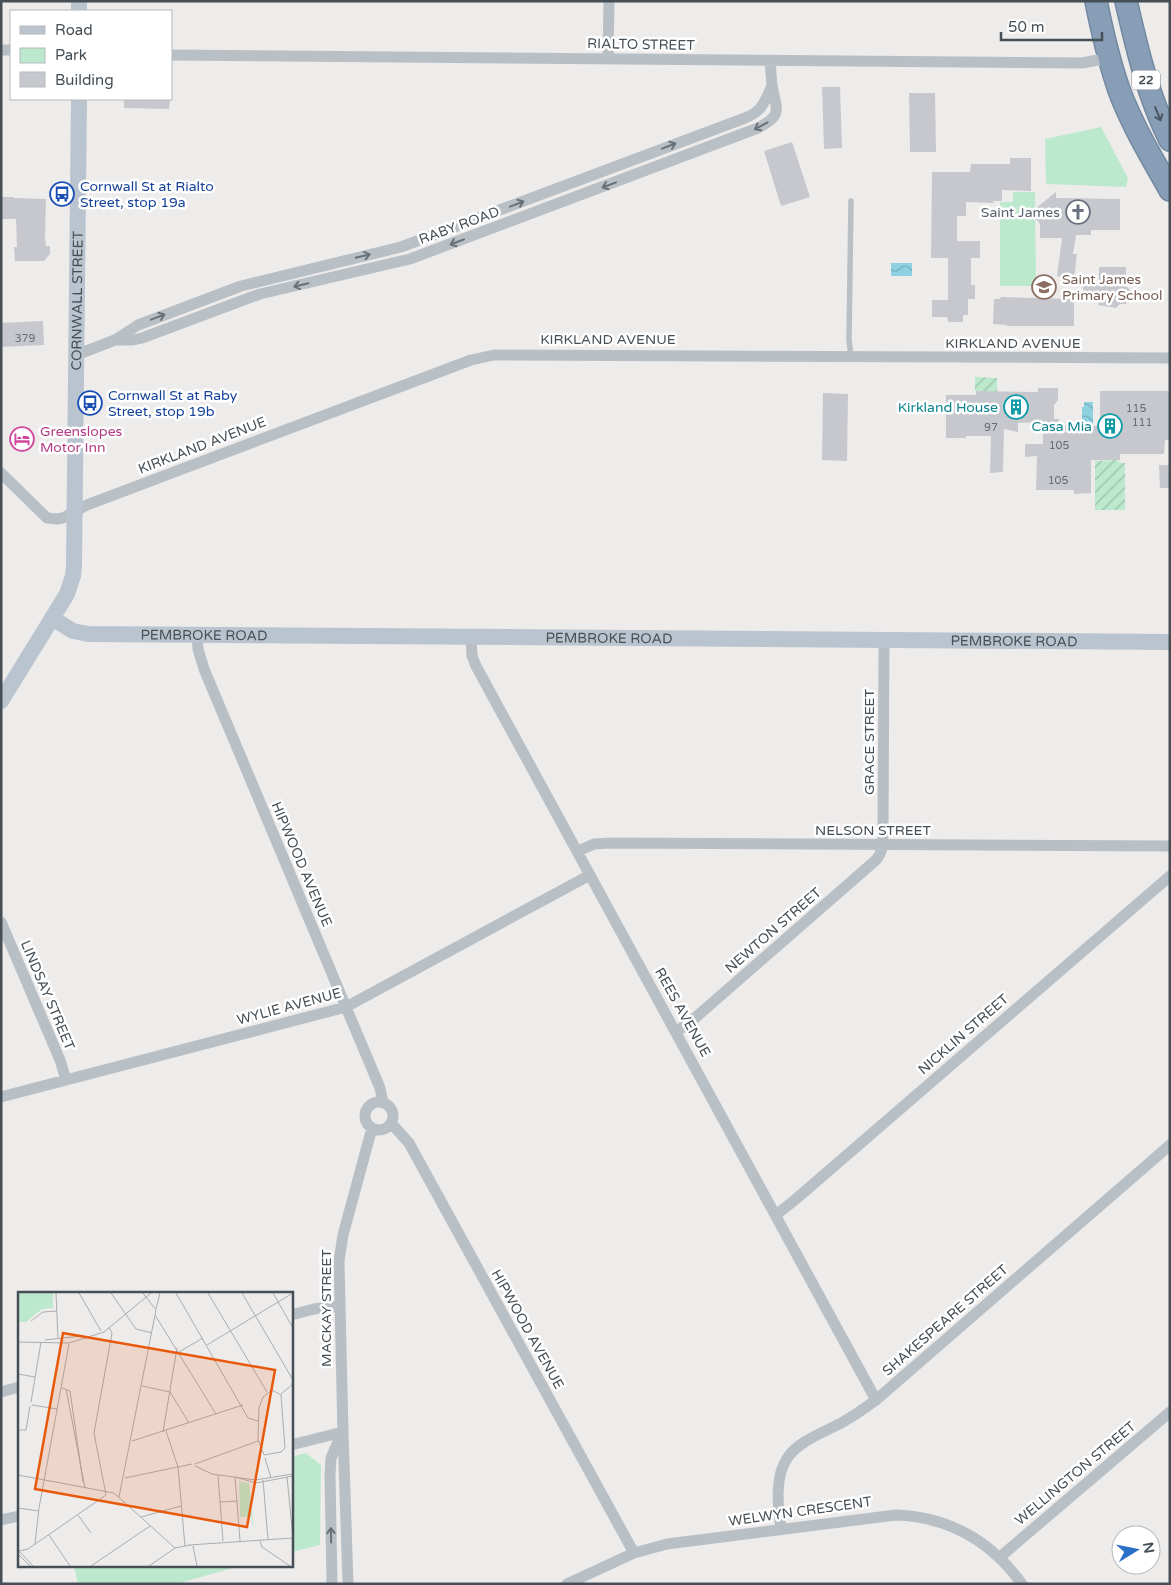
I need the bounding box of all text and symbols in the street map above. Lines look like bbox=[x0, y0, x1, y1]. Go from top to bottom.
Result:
legend bbox=[10, 10, 172, 100]
scale bar bbox=[1001, 10, 1102, 42]
text: 50 m bbox=[1008, 18, 1045, 36]
text: Road bbox=[55, 21, 93, 39]
street label: RIALTO STREET bbox=[587, 35, 695, 54]
text: Park bbox=[55, 46, 87, 64]
road number: 22 bbox=[1132, 70, 1160, 90]
text: Building bbox=[55, 71, 114, 89]
one-way arrow bbox=[1153, 106, 1163, 121]
one-way arrow bbox=[753, 121, 768, 131]
one-way arrow bbox=[661, 141, 676, 150]
place label: Cornwall St at Rialto Street, stop 19a bbox=[80, 178, 214, 211]
one-way arrow bbox=[602, 180, 617, 190]
bus stop icon: Cornwall St at Rialto Street, stop 19a bbox=[49, 181, 75, 207]
one-way arrow bbox=[509, 199, 524, 208]
church icon: Saint James bbox=[1065, 199, 1091, 225]
street label: RABY ROAD bbox=[417, 203, 502, 248]
place label: Saint James bbox=[981, 204, 1060, 221]
street label: CORNWALL STREET bbox=[68, 230, 87, 371]
one-way arrow bbox=[450, 238, 465, 247]
one-way arrow bbox=[355, 251, 371, 260]
place label: Saint James Primary School bbox=[1062, 271, 1163, 304]
school or university icon: Saint James Primary School bbox=[1031, 274, 1057, 300]
one-way arrow bbox=[293, 281, 309, 290]
one-way arrow bbox=[149, 312, 165, 321]
street label: KIRKLAND AVENUE bbox=[540, 331, 676, 348]
house number: 379 bbox=[15, 332, 35, 345]
street label: KIRKLAND AVENUE bbox=[945, 335, 1081, 352]
place label: Cornwall St at Raby Street, stop 19b bbox=[108, 387, 238, 420]
bus stop icon: Cornwall St at Raby Street, stop 19b bbox=[77, 390, 103, 416]
building icon: Kirkland House bbox=[1003, 394, 1029, 420]
place label: Kirkland House bbox=[898, 399, 998, 416]
house number: 115 bbox=[1126, 402, 1146, 415]
street label: KIRKLAND AVENUE bbox=[136, 413, 269, 478]
building icon: Casa Mia bbox=[1097, 413, 1123, 439]
house number: 111 bbox=[1132, 416, 1152, 429]
place label: Casa Mia bbox=[1031, 418, 1092, 435]
house number: 97 bbox=[984, 421, 998, 434]
place label: Greenslopes Motor Inn bbox=[40, 423, 123, 456]
hotel icon: Greenslopes Motor Inn bbox=[9, 426, 35, 452]
house number: 105 bbox=[1049, 439, 1069, 452]
house number: 105 bbox=[1048, 474, 1068, 487]
street label: PEMBROKE ROAD bbox=[140, 626, 268, 644]
street label: PEMBROKE ROAD bbox=[545, 629, 673, 647]
street label: PEMBROKE ROAD bbox=[950, 632, 1078, 650]
street label: GRACE STREET bbox=[861, 688, 878, 795]
street label: HIPWOOD AVENUE bbox=[267, 799, 336, 929]
street label: NELSON STREET bbox=[815, 822, 932, 839]
street label: NEWTON STREET bbox=[722, 884, 825, 977]
street label: LINDSAY STREET bbox=[17, 938, 79, 1053]
street label: REES AVENUE bbox=[651, 965, 714, 1060]
street label: WYLIE AVENUE bbox=[235, 984, 343, 1029]
street label: NICKLIN STREET bbox=[915, 990, 1012, 1078]
street label: MACKAY STREET bbox=[318, 1249, 335, 1367]
street label: SHAKESPEARE STREET bbox=[879, 1261, 1012, 1380]
street label: HIPWOOD AVENUE bbox=[488, 1266, 568, 1392]
inset map bbox=[18, 1292, 292, 1568]
street label: WELLINGTON STREET bbox=[1011, 1418, 1140, 1529]
street label: WELWYN CRESCENT bbox=[727, 1493, 873, 1530]
north arrow bbox=[1111, 1525, 1161, 1575]
one-way arrow bbox=[326, 1527, 335, 1543]
text: N bbox=[1139, 1541, 1158, 1555]

